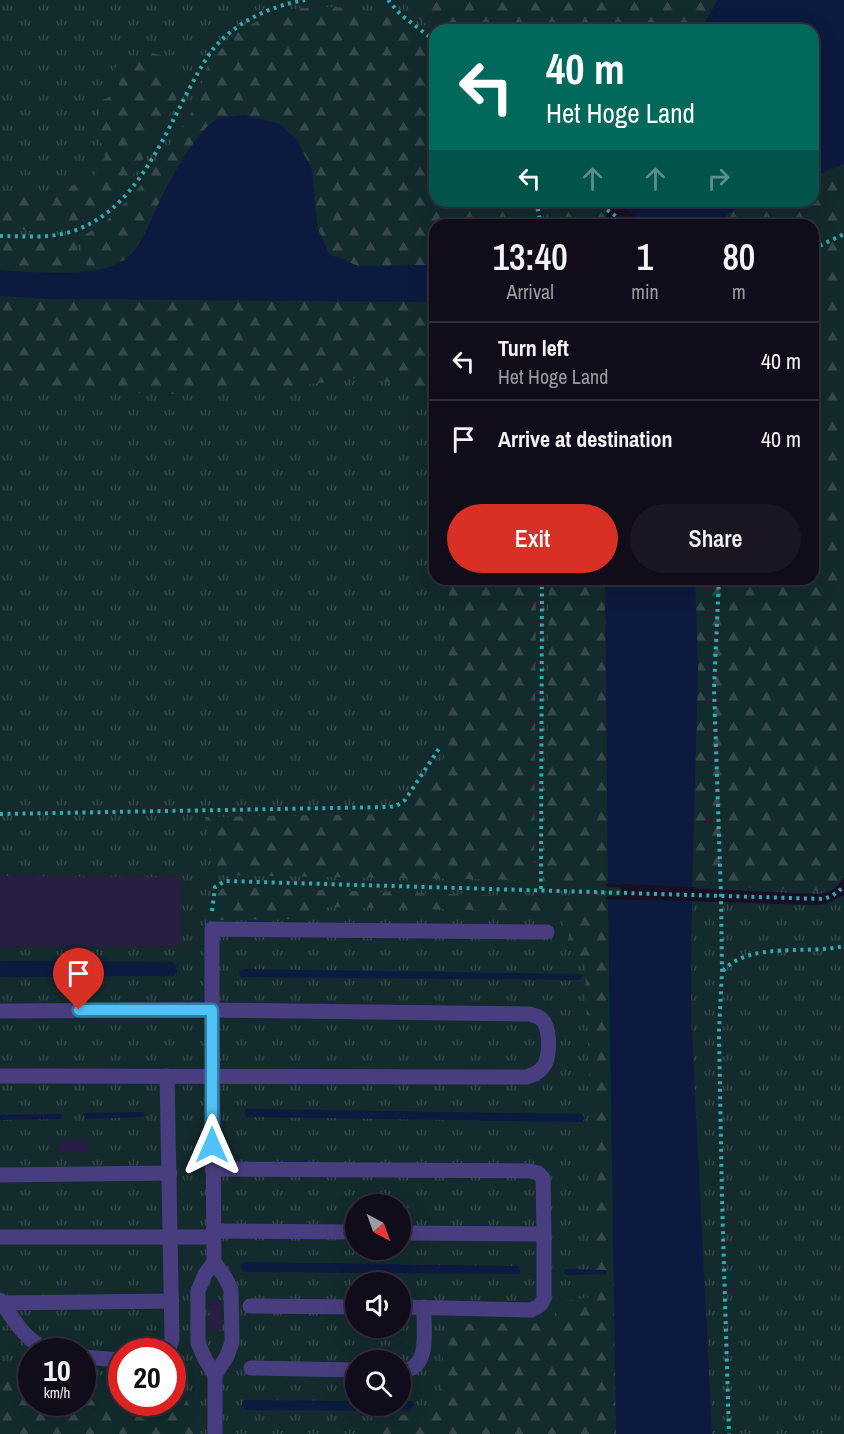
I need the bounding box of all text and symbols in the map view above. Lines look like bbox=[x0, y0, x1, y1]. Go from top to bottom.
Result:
text: 40 m bbox=[546, 41, 625, 97]
icon: left bbox=[447, 48, 525, 126]
text: Het Hoge Land bbox=[546, 95, 695, 131]
icon: left bbox=[513, 162, 546, 195]
icon: ahead bbox=[576, 162, 609, 195]
icon: ahead bbox=[639, 162, 672, 195]
icon: right bbox=[702, 162, 735, 195]
text: 13:40 bbox=[493, 233, 568, 281]
text: 1 bbox=[637, 233, 653, 281]
text: 80 bbox=[722, 233, 755, 281]
text: Arrival bbox=[506, 278, 554, 305]
text: min bbox=[631, 278, 659, 305]
text: m bbox=[732, 278, 746, 305]
text: Turn left bbox=[498, 333, 569, 363]
icon: left bbox=[447, 345, 480, 378]
text: 40 m bbox=[761, 346, 801, 376]
text: Het Hoge Land bbox=[498, 363, 608, 390]
icon: arrive bbox=[447, 423, 480, 456]
text: Arrive at destination bbox=[498, 424, 672, 454]
text: 40 m bbox=[761, 424, 801, 454]
button: Exit bbox=[447, 504, 618, 573]
button: Share bbox=[630, 504, 801, 573]
pin bbox=[53, 948, 104, 1010]
icon: arrive bbox=[62, 957, 95, 990]
position arrow bbox=[180, 1113, 244, 1177]
north arrow bbox=[345, 1194, 411, 1260]
map controls bbox=[345, 1194, 411, 1416]
button: sound bbox=[345, 1272, 411, 1338]
speed limit sign: 20 bbox=[108, 1338, 186, 1416]
text: 10 bbox=[43, 1350, 71, 1390]
button: search bbox=[345, 1350, 411, 1416]
text: km/h bbox=[44, 1382, 70, 1403]

